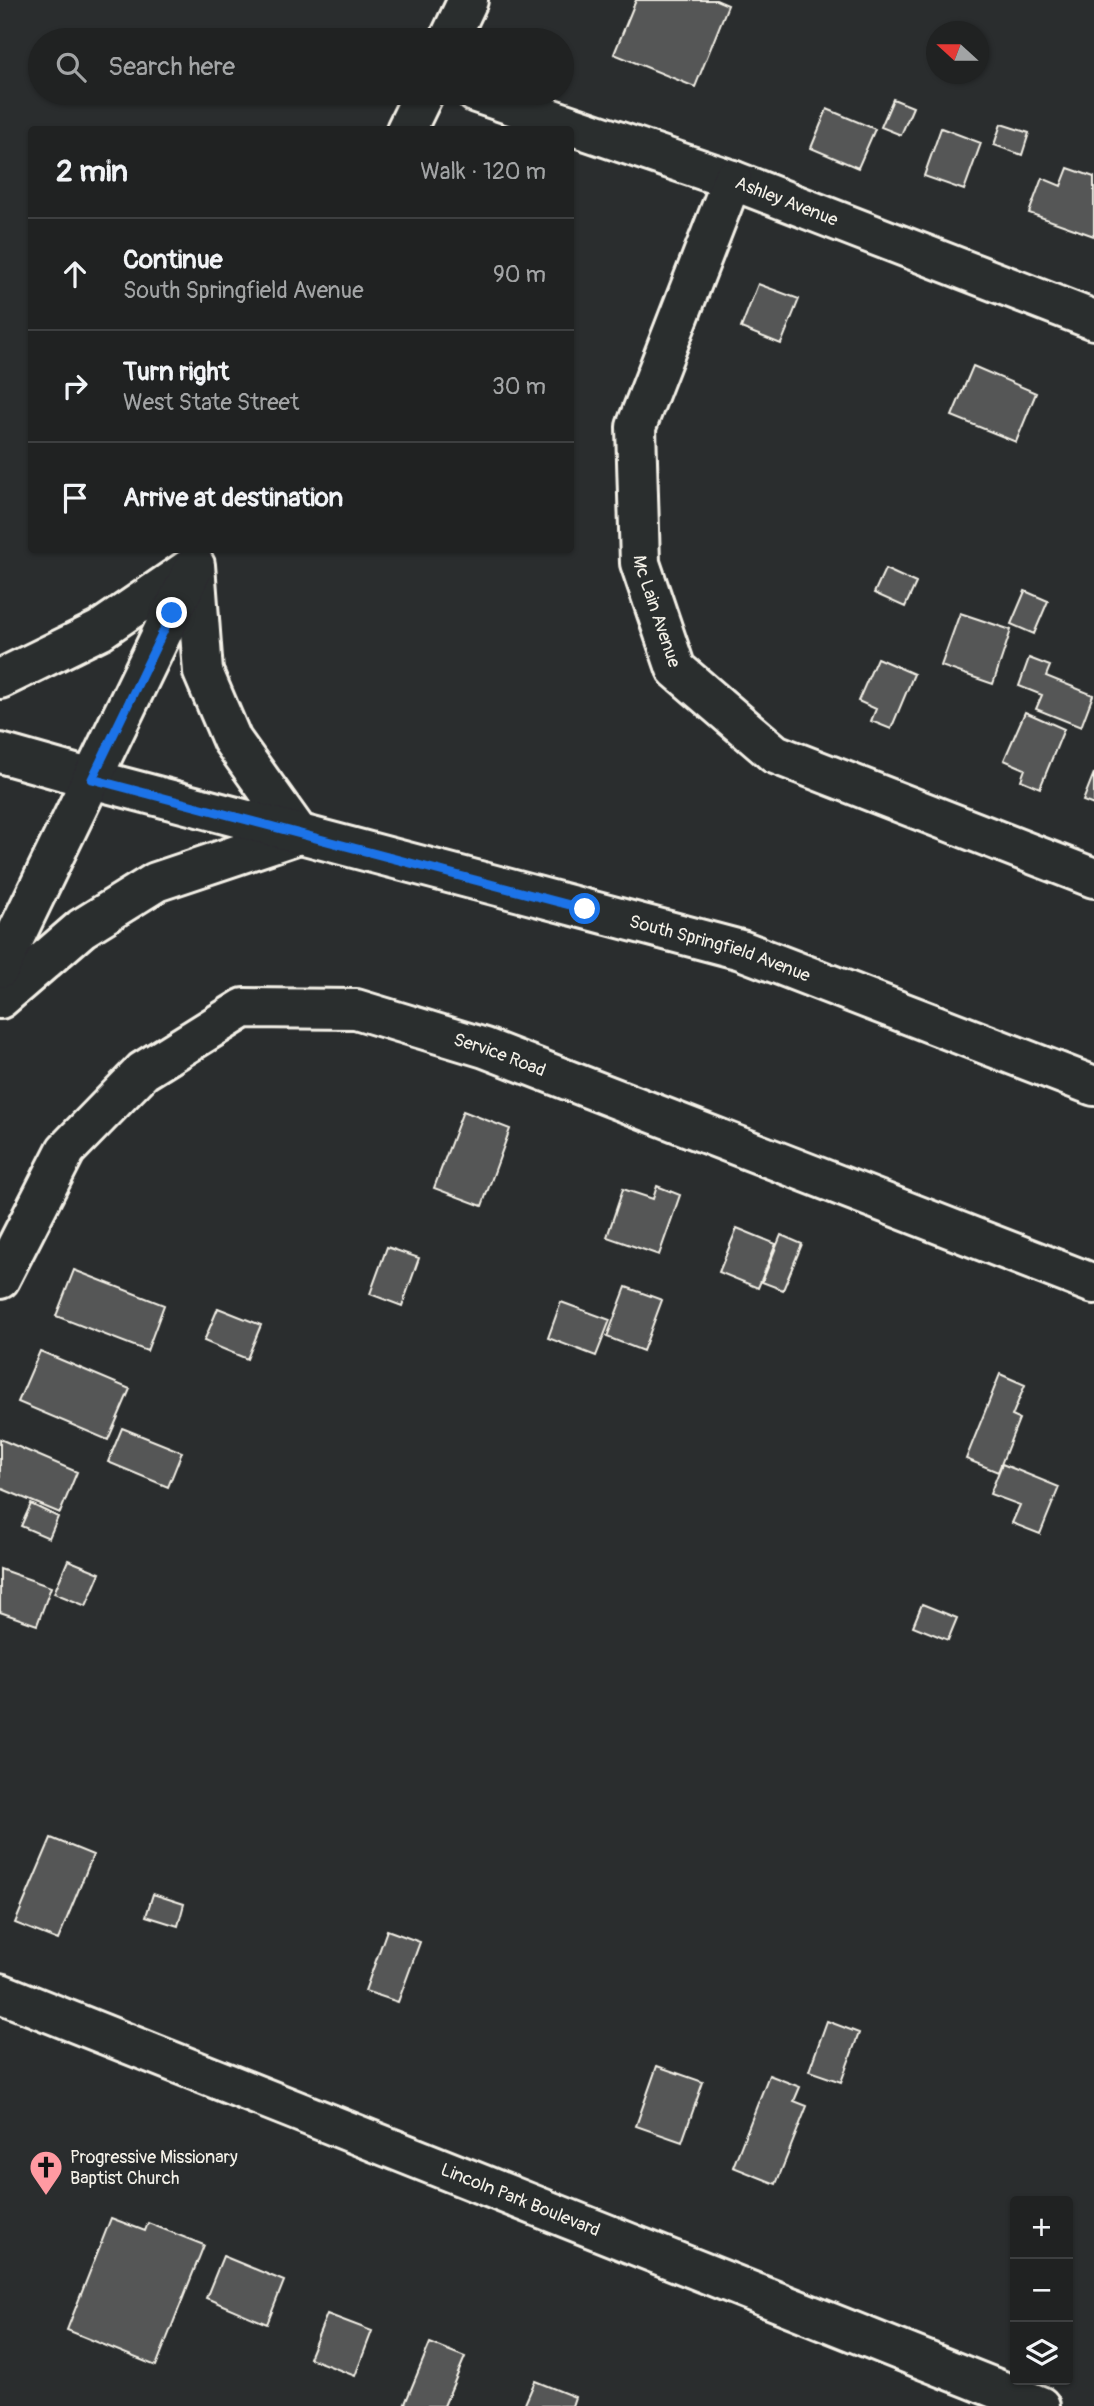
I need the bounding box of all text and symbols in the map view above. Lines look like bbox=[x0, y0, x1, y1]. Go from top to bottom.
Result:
north arrow bbox=[926, 21, 989, 84]
search box bbox=[28, 28, 574, 105]
icon: search bbox=[52, 48, 90, 86]
text: Search here bbox=[108, 51, 235, 83]
text: 2 min bbox=[56, 153, 128, 190]
text: Walk · 120 m bbox=[420, 157, 546, 186]
street label: Ashley Avenue bbox=[732, 171, 841, 231]
text: Continue bbox=[123, 244, 223, 276]
icon: ahead bbox=[56, 255, 94, 293]
text: 90 m bbox=[493, 260, 546, 289]
text: South Springfield Avenue bbox=[123, 276, 364, 305]
text: Turn right bbox=[123, 356, 229, 388]
icon: right bbox=[56, 367, 94, 405]
text: 30 m bbox=[492, 372, 546, 401]
text: West State Street bbox=[123, 388, 299, 417]
icon: arrive bbox=[56, 479, 94, 517]
text: Arrive at destination bbox=[123, 482, 343, 514]
street label: Mc Lain Avenue bbox=[628, 555, 686, 670]
route end bbox=[156, 597, 187, 628]
route start bbox=[569, 893, 600, 924]
street label: South Springfield Avenue bbox=[627, 910, 814, 987]
street label: Service Road bbox=[451, 1028, 549, 1082]
place label: Progressive Missionary Baptist Church bbox=[70, 2146, 238, 2190]
church icon: Progressive Missionary Baptist Church bbox=[27, 2148, 65, 2197]
street label: Lincoln Park Boulevard bbox=[437, 2158, 604, 2242]
map controls bbox=[1010, 2196, 1073, 2385]
button: + bbox=[1010, 2196, 1073, 2259]
button: − bbox=[1010, 2259, 1073, 2322]
button: layers bbox=[1010, 2322, 1073, 2385]

